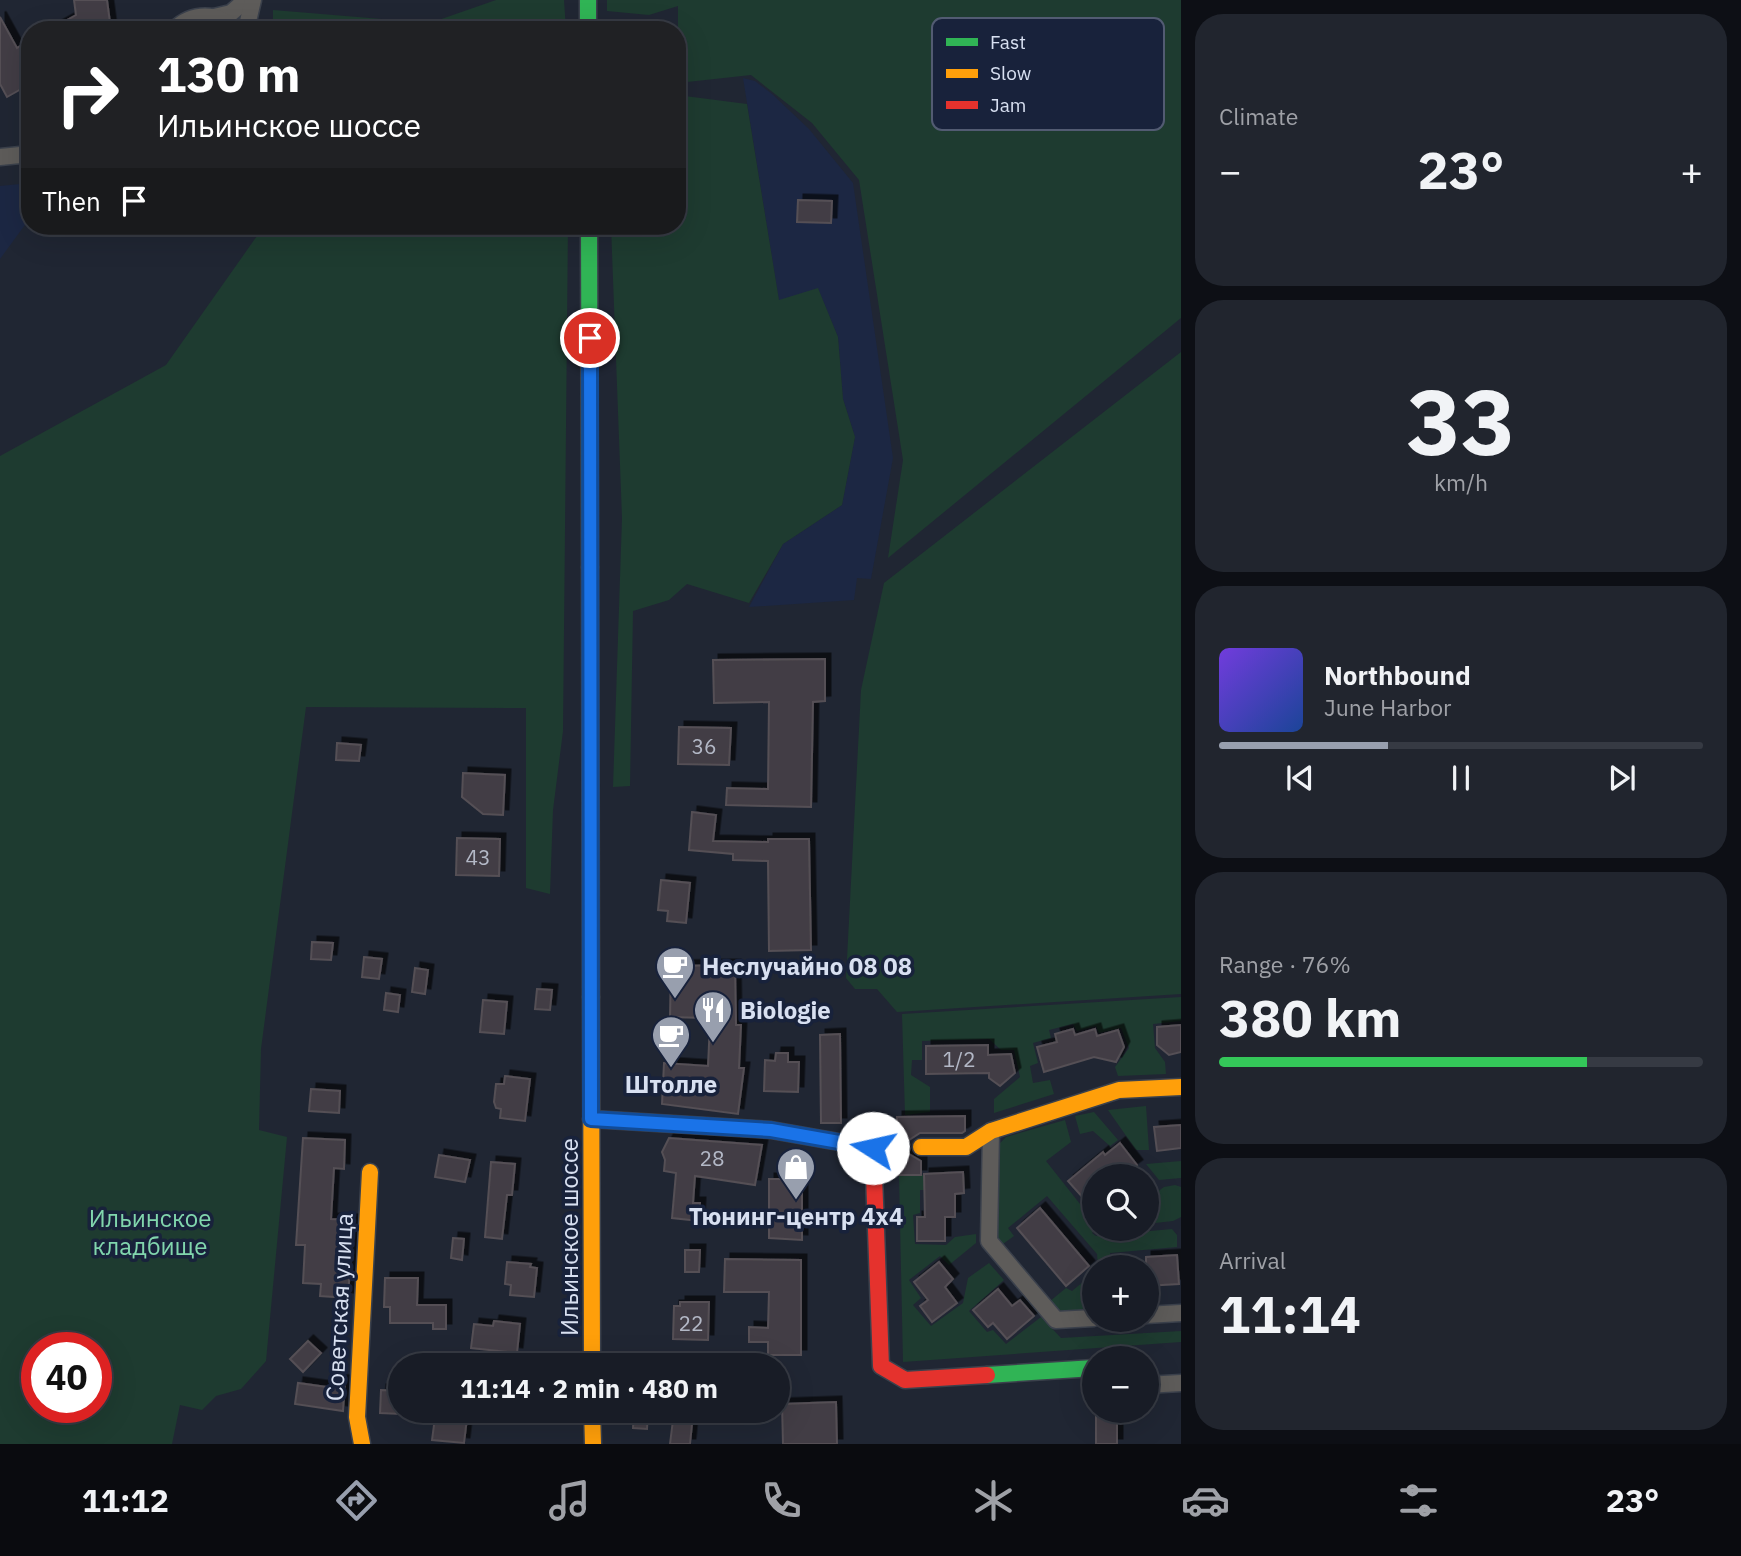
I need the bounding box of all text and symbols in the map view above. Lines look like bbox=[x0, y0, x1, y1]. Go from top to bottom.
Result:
legend bbox=[932, 18, 1164, 130]
text: Fast bbox=[990, 30, 1026, 54]
text: 130 m bbox=[157, 42, 301, 105]
icon: right bbox=[42, 49, 133, 140]
text: Slow bbox=[990, 61, 1031, 85]
text: Jam bbox=[990, 93, 1026, 117]
text: Climate bbox=[1219, 101, 1298, 131]
text: Ильинское шоссе bbox=[157, 104, 421, 146]
text: 23° bbox=[1418, 136, 1504, 203]
text: − bbox=[1219, 146, 1242, 195]
text: + bbox=[1680, 146, 1703, 195]
icon: arrive bbox=[115, 182, 153, 220]
text: Then bbox=[42, 184, 101, 218]
pin bbox=[560, 308, 620, 368]
icon: arrive bbox=[571, 319, 609, 357]
text: 33 bbox=[1406, 362, 1516, 480]
text: km/h bbox=[1434, 467, 1488, 497]
text: Northbound bbox=[1324, 658, 1471, 692]
text: June Harbor bbox=[1324, 692, 1452, 722]
house number: 36 bbox=[691, 732, 717, 760]
icon: previous bbox=[1281, 759, 1319, 797]
icon: pause bbox=[1442, 759, 1480, 797]
icon: next bbox=[1603, 759, 1641, 797]
house number: 43 bbox=[465, 843, 491, 871]
cafe icon: Неслучайно 08 08 bbox=[654, 945, 696, 1000]
text: Range · 76% bbox=[1219, 949, 1351, 979]
place label: Неслучайно 08 08 bbox=[702, 950, 912, 982]
text: 380 km bbox=[1219, 984, 1401, 1051]
restaurant icon: Biologie bbox=[692, 989, 734, 1044]
place label: Biologie bbox=[740, 994, 831, 1026]
cafe icon: Штолле bbox=[650, 1014, 692, 1069]
house number: 1/2 bbox=[942, 1045, 976, 1073]
place label: Штолле bbox=[625, 1068, 717, 1100]
position arrow bbox=[836, 1111, 910, 1185]
street label: Ильинское шоссе bbox=[553, 1138, 585, 1336]
house number: 28 bbox=[699, 1144, 725, 1172]
shop icon: Тюнинг-центр 4х4 bbox=[775, 1146, 817, 1201]
map controls bbox=[1082, 1164, 1159, 1423]
button: search bbox=[1082, 1164, 1159, 1241]
place label: Тюнинг-центр 4х4 bbox=[689, 1200, 903, 1232]
park label: Ильинское кладбище bbox=[89, 1202, 211, 1262]
street label: Советская улица bbox=[318, 1212, 360, 1402]
text: Arrival bbox=[1219, 1245, 1286, 1275]
button: + bbox=[1082, 1255, 1159, 1332]
text: 11:14 bbox=[1219, 1280, 1361, 1347]
house number: 22 bbox=[678, 1309, 704, 1337]
speed limit sign: 40 bbox=[21, 1332, 112, 1423]
button: − bbox=[1082, 1346, 1159, 1423]
text: 11:14 · 2 min · 480 m bbox=[460, 1371, 718, 1405]
icon: directions bbox=[332, 1476, 381, 1525]
icon: music bbox=[545, 1476, 594, 1525]
icon: phone bbox=[757, 1476, 806, 1525]
icon: climate bbox=[969, 1476, 1018, 1525]
icon: car bbox=[1181, 1476, 1230, 1525]
icon: filters bbox=[1394, 1476, 1443, 1525]
text: 11:12 bbox=[82, 1479, 169, 1521]
text: 23° bbox=[1606, 1479, 1659, 1521]

